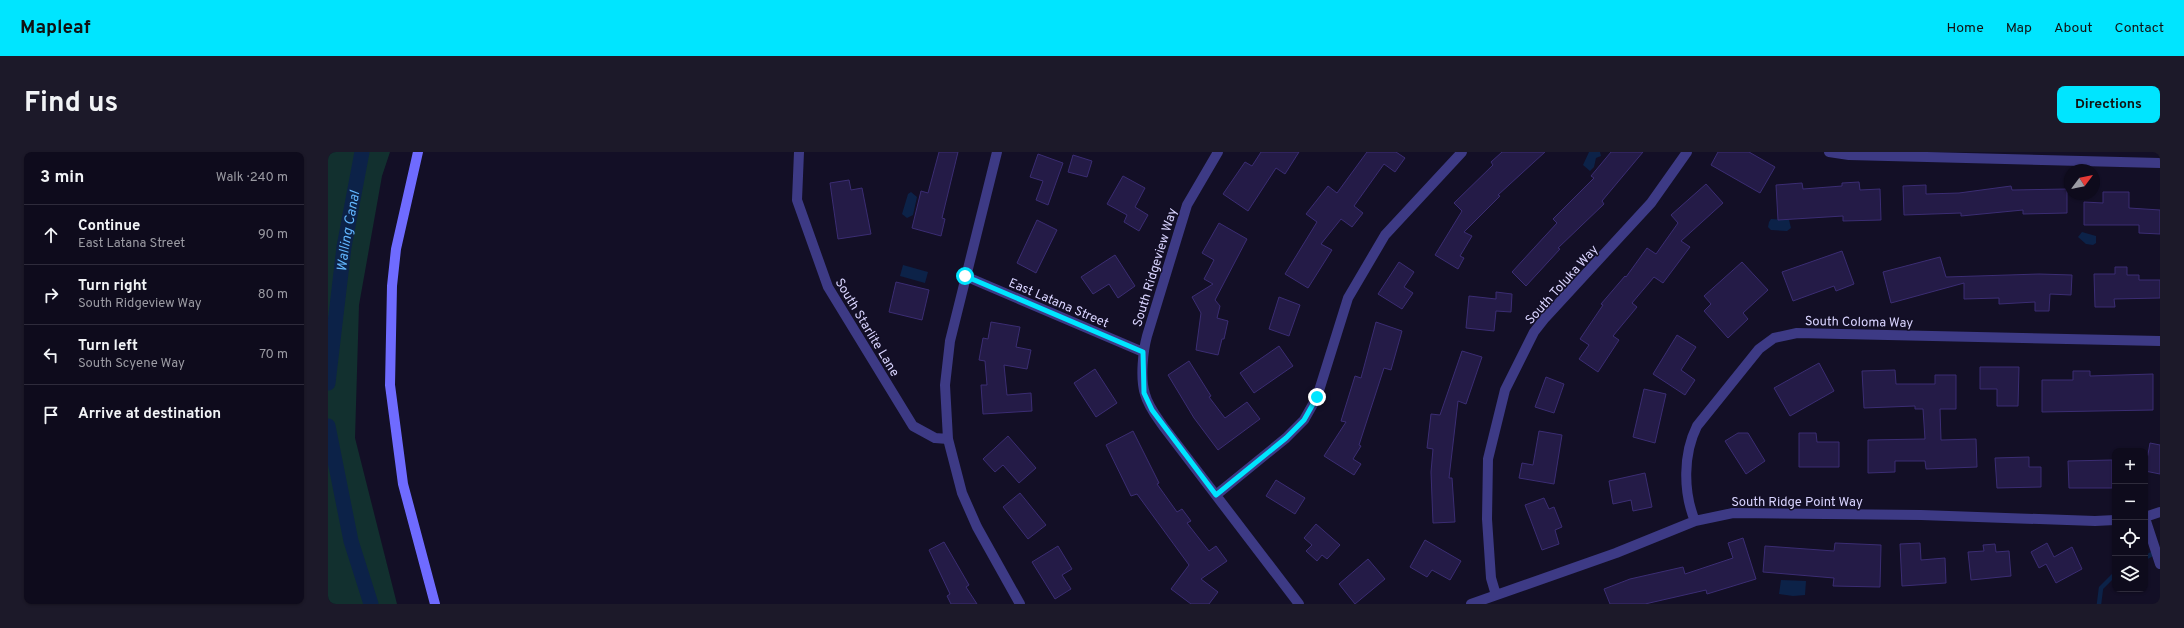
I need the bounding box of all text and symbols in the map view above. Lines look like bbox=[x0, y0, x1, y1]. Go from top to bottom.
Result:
text: Mapleaf bbox=[20, 16, 91, 40]
text: Home bbox=[1947, 20, 1984, 37]
text: Map bbox=[2006, 20, 2032, 37]
text: About bbox=[2054, 20, 2093, 37]
text: Contact bbox=[2115, 20, 2164, 37]
text: Find us bbox=[24, 86, 118, 122]
button: Directions bbox=[2057, 86, 2160, 123]
north arrow bbox=[2064, 164, 2100, 200]
text: 3 min bbox=[40, 167, 84, 189]
text: Walk · 240 m bbox=[216, 170, 288, 186]
water label: Walling Canal bbox=[334, 188, 365, 273]
street label: South Ridgeview Way bbox=[1130, 206, 1182, 329]
text: Continue bbox=[78, 217, 140, 236]
icon: ahead bbox=[40, 224, 62, 246]
text: 90 m bbox=[258, 227, 288, 243]
text: East Latana Street bbox=[78, 236, 185, 252]
street label: South Toluka Way bbox=[1523, 242, 1602, 328]
route start bbox=[956, 267, 974, 285]
street label: South Starlite Lane bbox=[831, 276, 902, 380]
street label: East Latana Street bbox=[1006, 276, 1111, 332]
text: Turn right bbox=[78, 277, 147, 296]
icon: right bbox=[40, 284, 62, 306]
text: 80 m bbox=[258, 287, 288, 303]
text: South Ridgeview Way bbox=[78, 296, 202, 312]
street label: South Coloma Way bbox=[1805, 314, 1913, 332]
text: Turn left bbox=[78, 337, 138, 356]
icon: left bbox=[40, 344, 62, 366]
text: 70 m bbox=[259, 347, 288, 363]
text: South Scyene Way bbox=[78, 356, 185, 372]
route end bbox=[1308, 388, 1326, 406]
icon: arrive bbox=[40, 404, 62, 426]
text: Arrive at destination bbox=[78, 405, 221, 424]
map controls bbox=[2112, 448, 2148, 592]
button: + bbox=[2112, 448, 2148, 484]
button: − bbox=[2112, 484, 2148, 520]
street label: South Ridge Point Way bbox=[1731, 495, 1863, 511]
button: locate bbox=[2112, 520, 2148, 556]
button: layers bbox=[2112, 556, 2148, 592]

